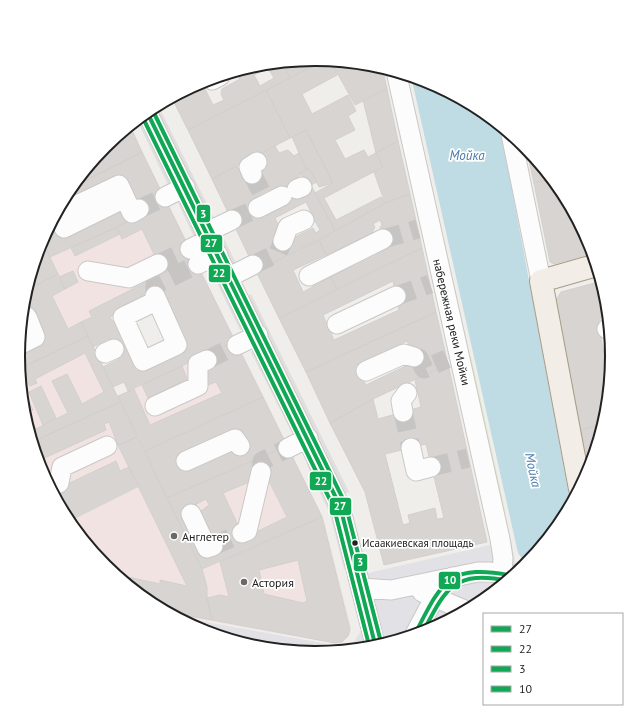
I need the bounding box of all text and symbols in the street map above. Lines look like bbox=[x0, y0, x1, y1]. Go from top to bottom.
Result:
water label: Мойка bbox=[450, 147, 485, 164]
line badge: 3 bbox=[196, 204, 211, 223]
text: 3 bbox=[200, 207, 206, 221]
line badge: 27 bbox=[200, 234, 223, 253]
text: 27 bbox=[205, 236, 217, 250]
street label: набережная реки Мойки bbox=[430, 257, 474, 387]
line badge: 22 bbox=[208, 264, 231, 283]
text: 22 bbox=[213, 266, 225, 280]
water label: Мойка bbox=[521, 451, 545, 490]
line badge: 22 bbox=[309, 471, 332, 491]
text: 22 bbox=[315, 474, 327, 488]
line badge: 27 bbox=[329, 497, 352, 516]
text: 27 bbox=[334, 499, 346, 513]
place label: Англетер bbox=[182, 529, 229, 544]
marker: Англетер bbox=[169, 531, 179, 541]
place label: Исаакиевская площадь bbox=[362, 536, 474, 550]
marker: Исаакиевская площадь bbox=[350, 538, 360, 548]
line badge: 3 bbox=[353, 553, 368, 572]
text: 3 bbox=[357, 555, 363, 569]
line badge: 10 bbox=[438, 571, 461, 590]
text: 10 bbox=[444, 573, 456, 587]
place label: Астория bbox=[252, 575, 294, 590]
marker: Астория bbox=[239, 577, 249, 587]
legend bbox=[483, 613, 623, 705]
text: 27 bbox=[519, 621, 532, 636]
text: 22 bbox=[519, 641, 532, 656]
text: 3 bbox=[519, 661, 526, 676]
text: 10 bbox=[519, 681, 533, 696]

